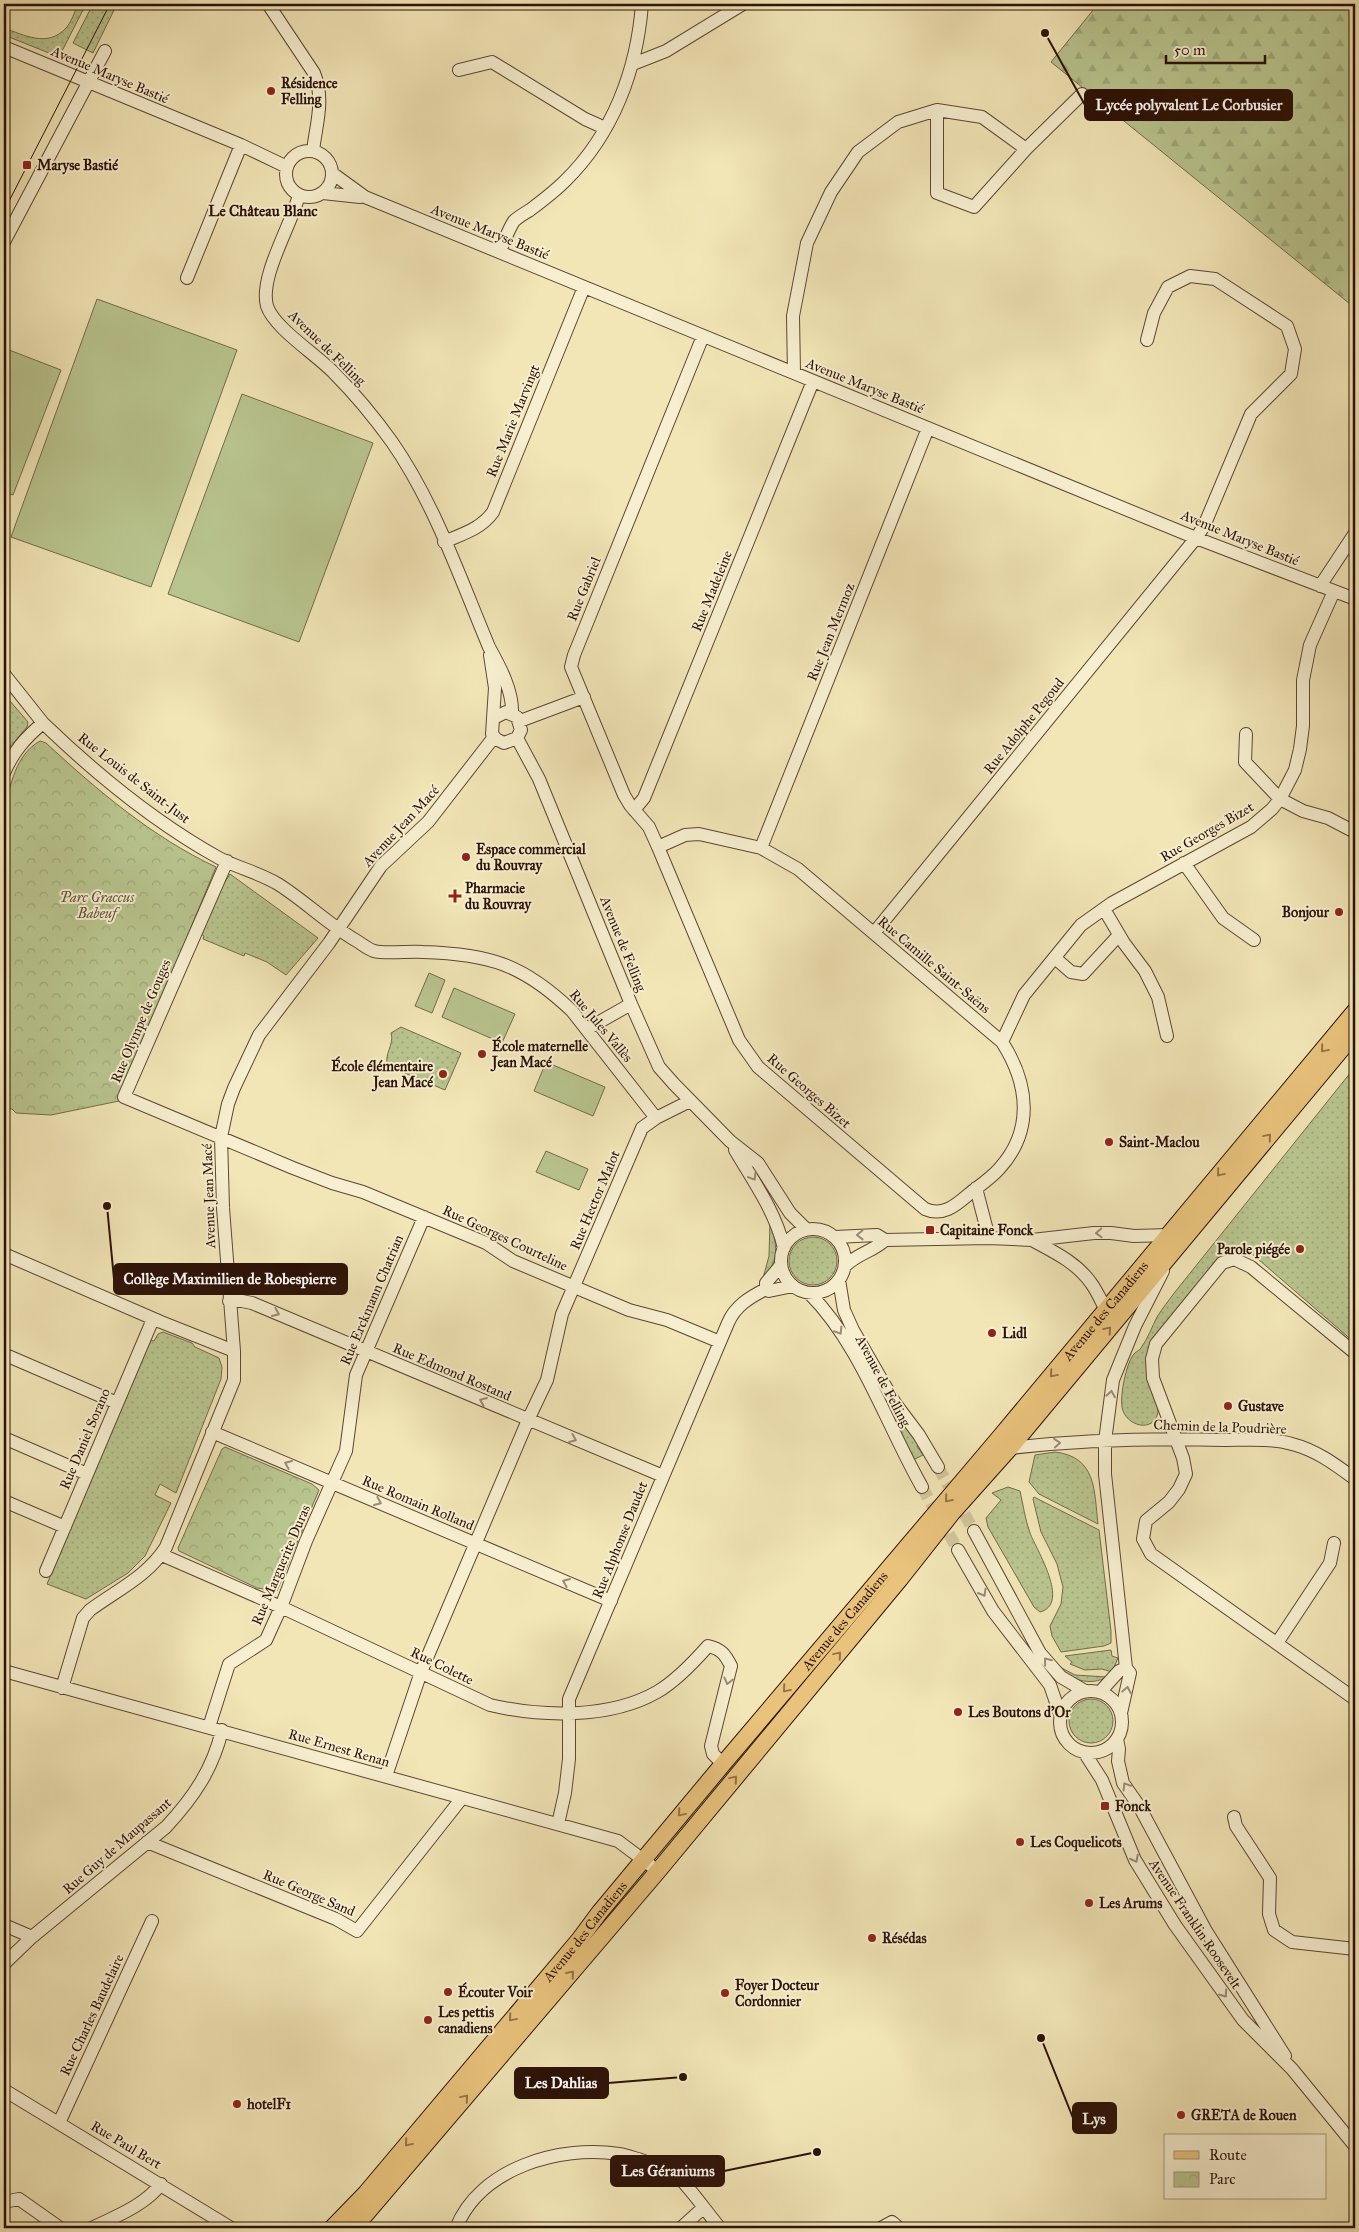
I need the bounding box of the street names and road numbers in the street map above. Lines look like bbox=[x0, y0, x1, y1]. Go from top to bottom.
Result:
street label: Avenue Maryse Bastié bbox=[48, 42, 171, 108]
street label: Avenue Maryse Bastié bbox=[427, 200, 552, 264]
street label: Avenue de Felling bbox=[284, 306, 370, 390]
street label: Avenue Maryse Bastié bbox=[802, 354, 927, 418]
street label: Rue Marie Marvingt bbox=[483, 362, 543, 480]
street label: Avenue Maryse Bastié bbox=[1177, 506, 1302, 570]
street label: Rue Madeleine bbox=[688, 548, 736, 634]
street label: Rue Gabriel bbox=[563, 554, 605, 624]
street label: Rue Jean Mermoz bbox=[804, 580, 860, 684]
street label: Rue Adolphe Pegoud bbox=[980, 675, 1068, 777]
street label: Rue Louis de Saint-Just bbox=[74, 729, 194, 828]
street label: Avenue Jean Macé bbox=[358, 782, 444, 872]
street label: Rue Georges Bizet bbox=[1157, 798, 1257, 866]
street label: Avenue de Felling bbox=[596, 893, 650, 994]
street label: Rue Camille Saint-Saëns bbox=[874, 913, 994, 1017]
street label: Rue Olympe de Gouges bbox=[107, 957, 175, 1085]
street label: Rue Jules Vallès bbox=[565, 986, 636, 1066]
street label: Rue Georges Bizet bbox=[764, 1050, 854, 1132]
street label: Avenue Jean Macé bbox=[199, 1143, 220, 1250]
street label: Rue Hector Malot bbox=[566, 1148, 624, 1252]
street label: Rue Georges Courteline bbox=[440, 1202, 570, 1275]
street label: Rue Erckmann Chatrian bbox=[337, 1232, 407, 1368]
street label: Avenue des Canadiens bbox=[1058, 1257, 1152, 1365]
street label: Avenue de Felling bbox=[851, 1331, 914, 1430]
street label: Rue Edmond Rostand bbox=[390, 1339, 514, 1405]
street label: Rue Daniel Sorano bbox=[56, 1386, 114, 1492]
street label: Chemin de la Poudrière bbox=[1153, 1416, 1287, 1438]
street label: Rue Romain Rolland bbox=[359, 1472, 477, 1534]
street label: Rue Alphonse Daudet bbox=[589, 1479, 651, 1601]
street label: Rue Marguerite Duras bbox=[248, 1502, 314, 1628]
street label: Avenue des Canadiens bbox=[797, 1568, 891, 1674]
street label: Rue Colette bbox=[408, 1643, 476, 1689]
street label: Rue Ernest Renan bbox=[286, 1725, 392, 1771]
street label: Rue Guy de Maupassant bbox=[59, 1794, 175, 1898]
street label: Avenue Franklin Roosevelt bbox=[1145, 1855, 1245, 1992]
street label: Rue George Sand bbox=[260, 1866, 358, 1920]
street label: Avenue des Canadiens bbox=[539, 1878, 631, 1986]
street label: Rue Charles Baudelaire bbox=[56, 1951, 128, 2078]
street label: Rue Paul Bert bbox=[88, 2117, 164, 2173]

